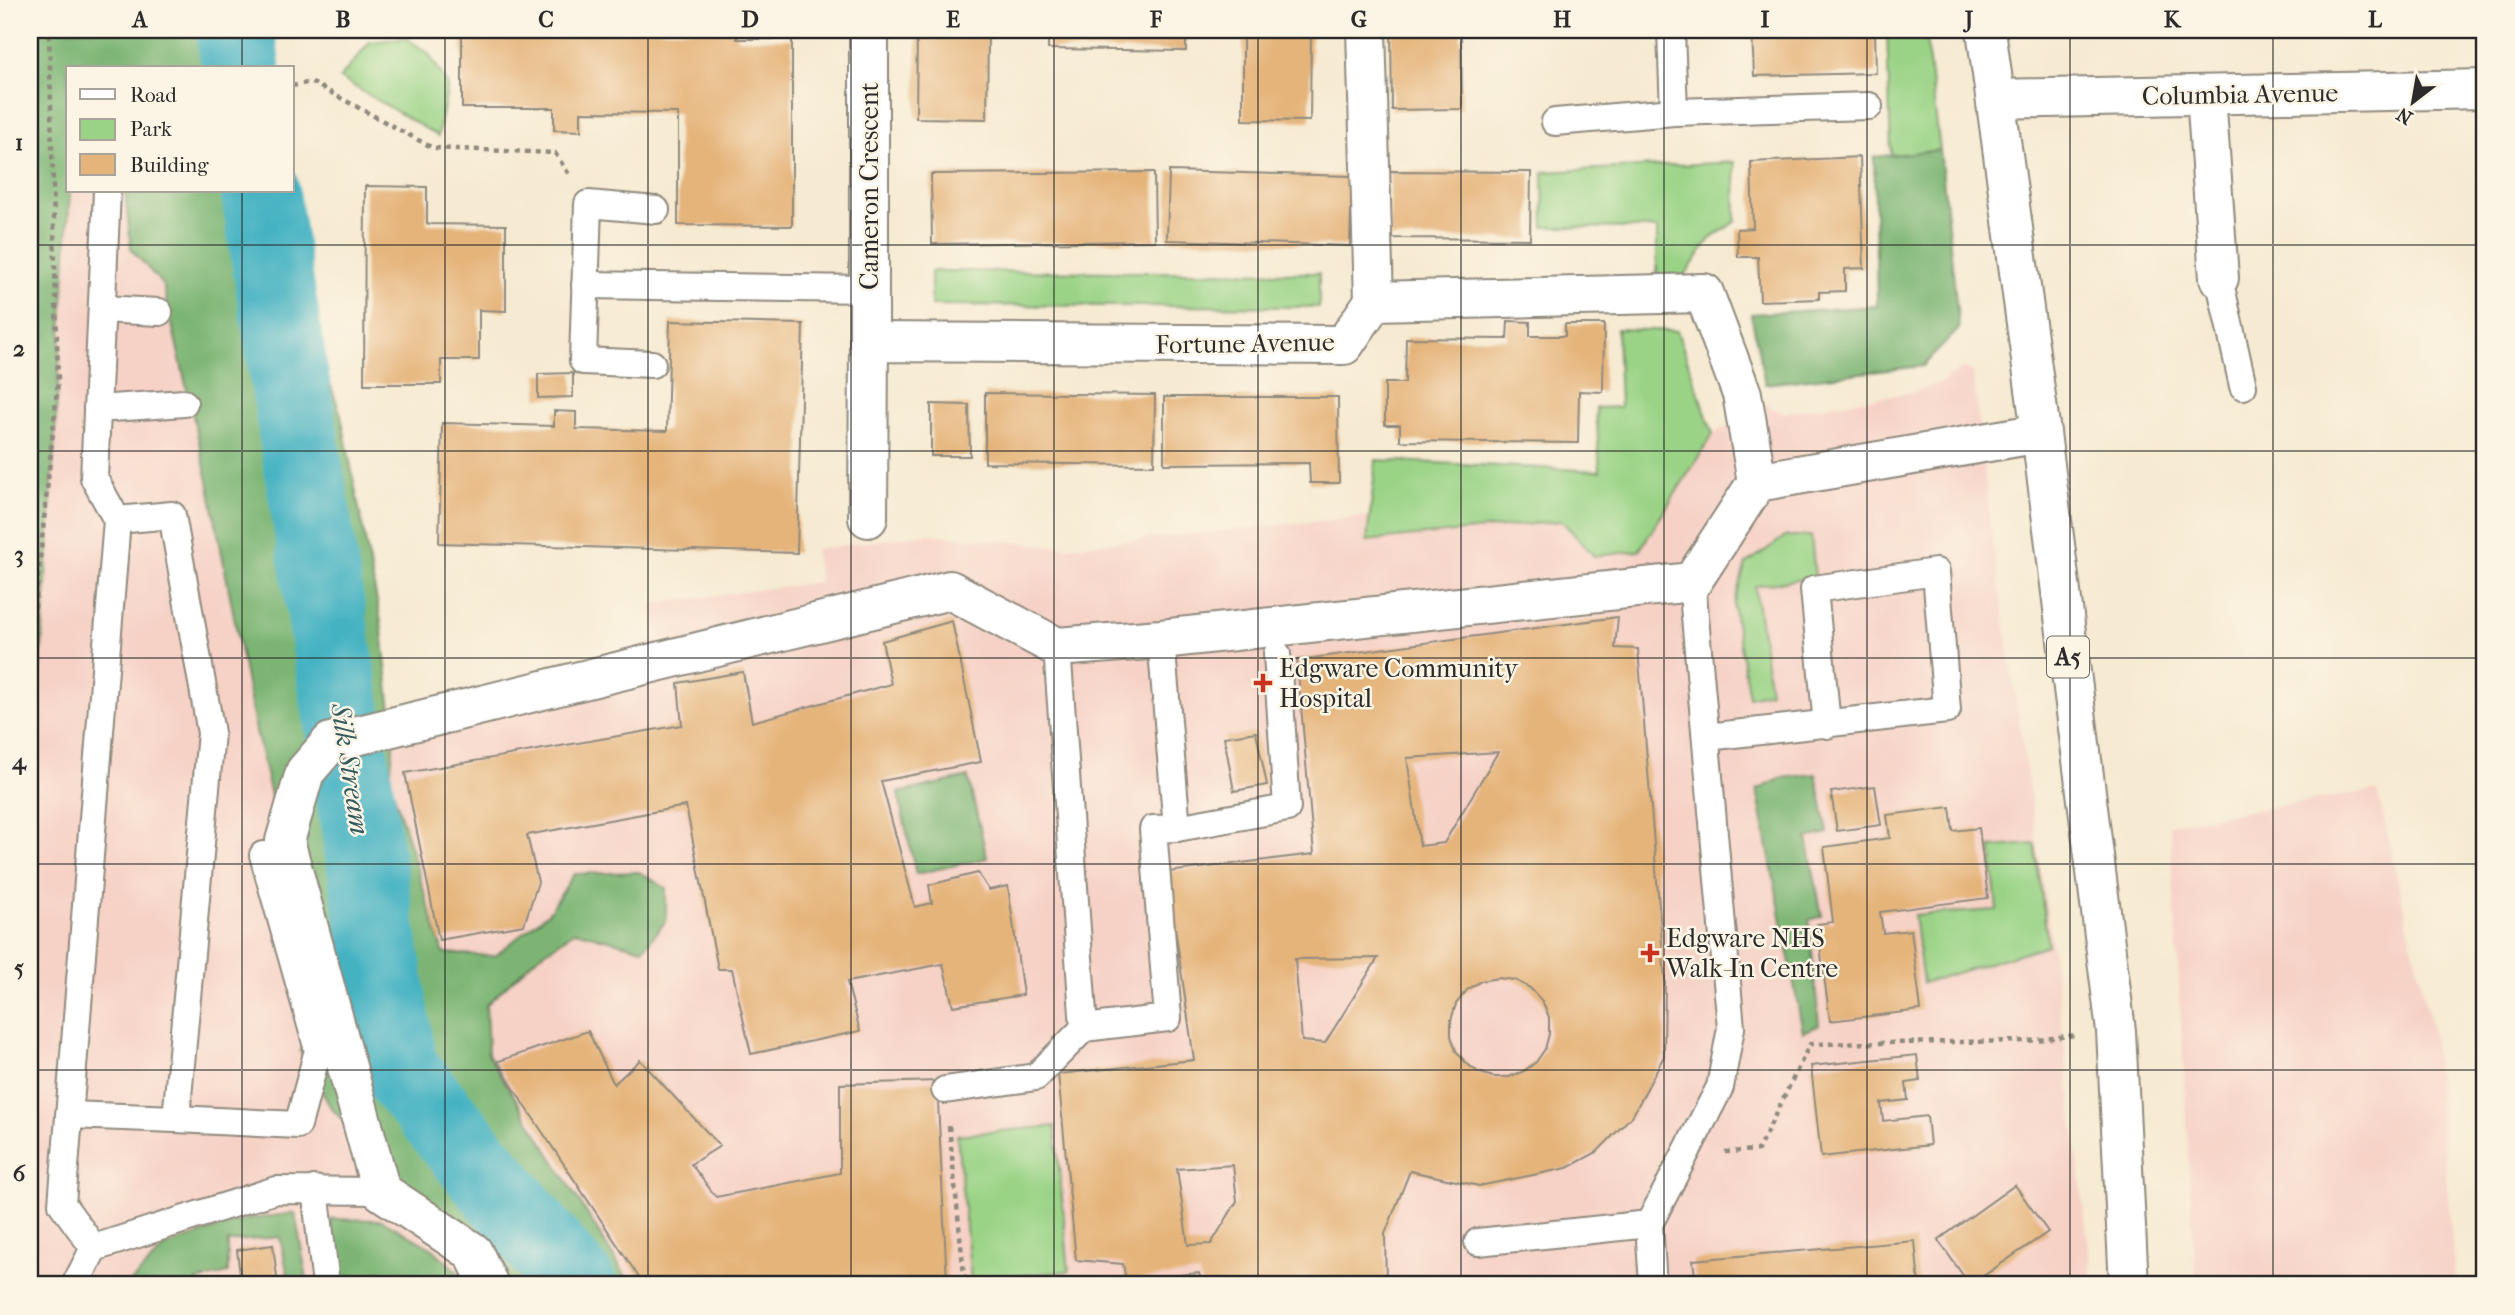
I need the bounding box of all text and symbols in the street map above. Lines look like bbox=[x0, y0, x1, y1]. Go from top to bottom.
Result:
text: A bbox=[131, 6, 149, 33]
text: B bbox=[336, 6, 351, 33]
text: C bbox=[538, 6, 554, 33]
text: D bbox=[741, 6, 759, 33]
text: E bbox=[946, 6, 960, 33]
text: F bbox=[1149, 6, 1163, 33]
text: G bbox=[1351, 6, 1367, 33]
text: H bbox=[1553, 6, 1571, 33]
text: I bbox=[1761, 6, 1770, 33]
text: J bbox=[1963, 6, 1974, 33]
text: K bbox=[2164, 6, 2183, 33]
text: L bbox=[2368, 6, 2383, 33]
legend bbox=[66, 66, 294, 192]
north arrow bbox=[2378, 66, 2448, 136]
street label: Columbia Avenue bbox=[2142, 77, 2339, 112]
street label: Cameron Crescent bbox=[854, 81, 885, 290]
text: Road bbox=[130, 83, 177, 107]
text: N bbox=[2392, 102, 2417, 129]
text: Park bbox=[130, 117, 172, 141]
text: 1 bbox=[15, 129, 23, 156]
text: Building bbox=[130, 153, 209, 177]
street label: Fortune Avenue bbox=[1155, 326, 1335, 361]
text: 2 bbox=[13, 335, 25, 362]
text: 3 bbox=[14, 541, 24, 568]
road number: A5 bbox=[2047, 636, 2089, 678]
place label: Edgware Community Hospital bbox=[1279, 653, 1519, 714]
marker: Edgware Community Hospital bbox=[1253, 673, 1273, 693]
water label: Silk Stream bbox=[324, 700, 377, 837]
text: 4 bbox=[11, 748, 27, 775]
place label: Edgware NHS Walk-In Centre bbox=[1665, 923, 1838, 984]
marker: Edgware NHS Walk-In Centre bbox=[1640, 943, 1660, 963]
text: 5 bbox=[14, 954, 24, 981]
text: 6 bbox=[13, 1160, 26, 1187]

